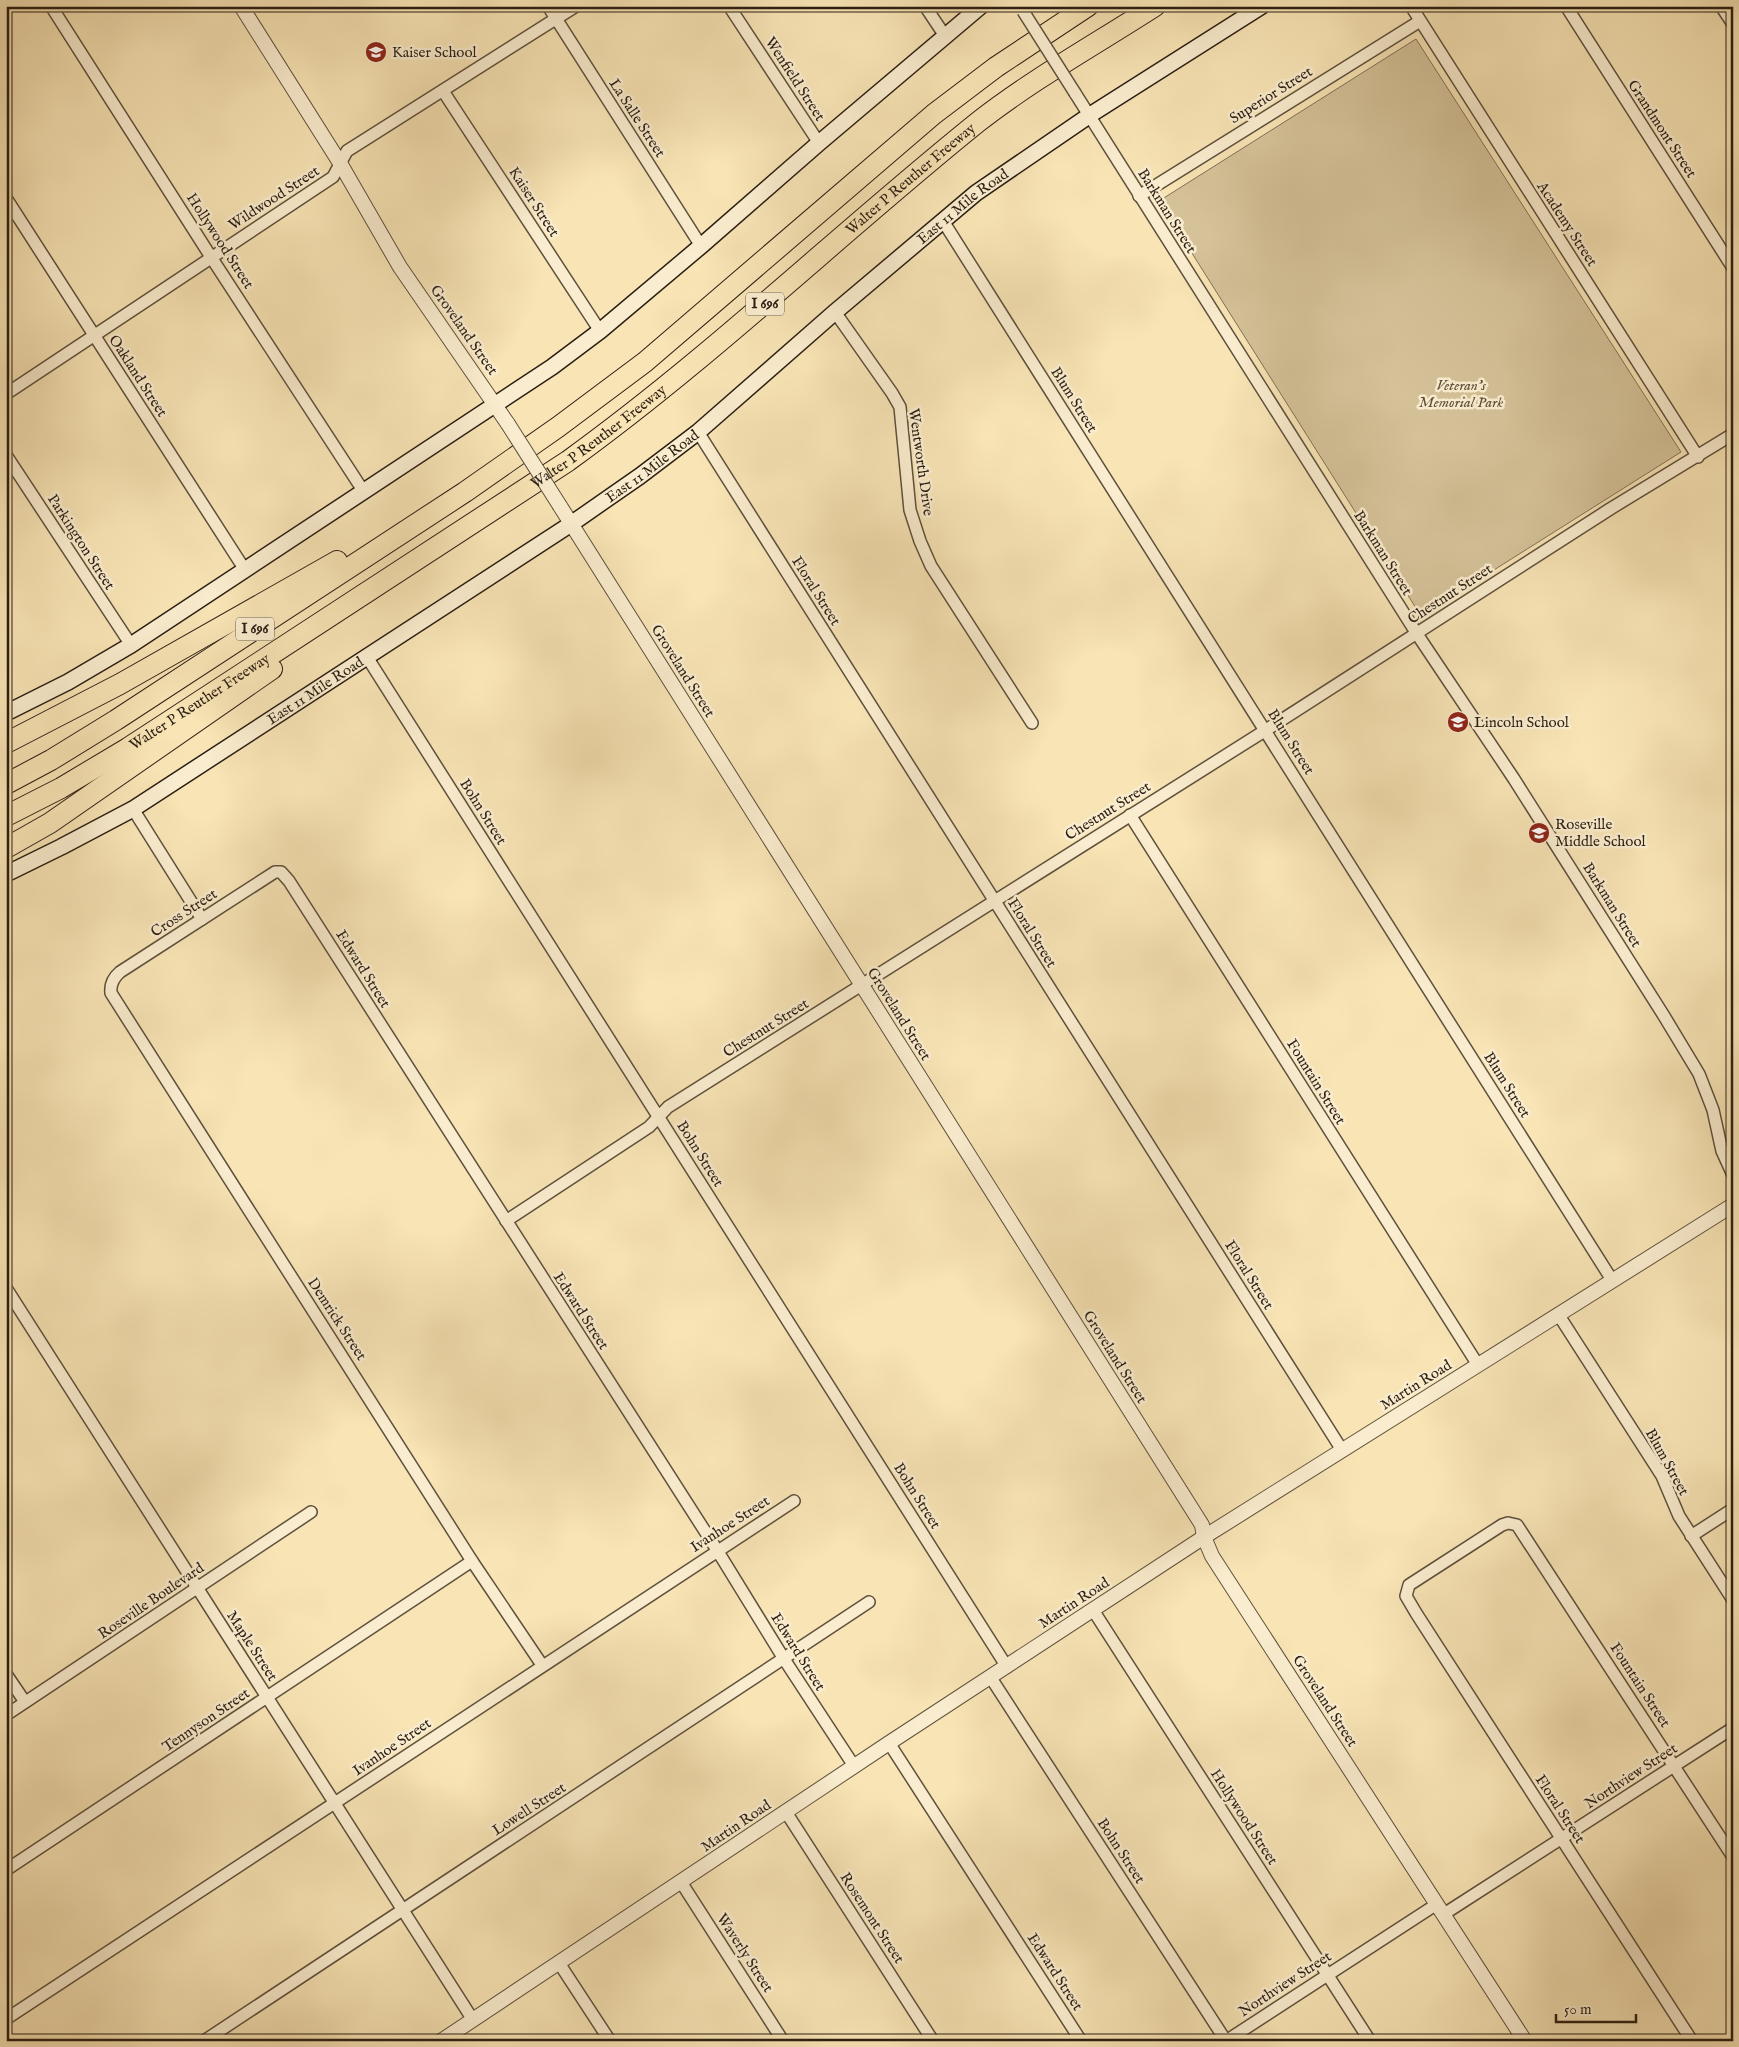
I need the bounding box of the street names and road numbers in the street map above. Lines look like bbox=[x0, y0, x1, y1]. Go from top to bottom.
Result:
street label: Wenfield Street bbox=[761, 33, 829, 125]
street label: Superior Street bbox=[1226, 62, 1316, 128]
street label: La Salle Street bbox=[604, 75, 670, 161]
street label: Grandmont Street bbox=[1623, 76, 1701, 182]
street label: Walter P Reuther Freeway bbox=[842, 118, 980, 239]
street label: Wildwood Street bbox=[225, 162, 323, 234]
street label: Kaiser Street bbox=[504, 163, 564, 241]
street label: East 11 Mile Road bbox=[913, 164, 1013, 248]
street label: Barkman Street bbox=[1133, 165, 1201, 257]
street label: Academy Street bbox=[1532, 177, 1601, 270]
street label: Hollywood Street bbox=[182, 189, 258, 293]
street label: Groveland Street bbox=[426, 281, 502, 379]
road number: I 696 bbox=[746, 292, 784, 316]
street label: Oakland Street bbox=[104, 331, 172, 421]
street label: Blum Street bbox=[1046, 364, 1102, 436]
street label: Walter P Reuther Freeway bbox=[527, 380, 670, 492]
street label: Wentworth Drive bbox=[904, 407, 938, 517]
street label: East 11 Mile Road bbox=[602, 425, 703, 507]
street label: Parkington Street bbox=[43, 491, 119, 593]
street label: Barkman Street bbox=[1349, 507, 1417, 599]
street label: Floral Street bbox=[787, 553, 845, 629]
street label: Chestnut Street bbox=[1404, 560, 1496, 628]
road number: I 696 bbox=[236, 618, 274, 640]
street label: Groveland Street bbox=[647, 621, 719, 721]
street label: Walter P Reuther Freeway bbox=[126, 648, 274, 754]
street label: East 11 Mile Road bbox=[263, 652, 368, 729]
street label: Blum Street bbox=[1263, 706, 1319, 778]
street label: Bohn Street bbox=[455, 775, 511, 849]
street label: Chestnut Street bbox=[1062, 777, 1154, 845]
street label: Barkman Street bbox=[1578, 859, 1646, 951]
street label: Cross Street bbox=[147, 885, 221, 941]
street label: Floral Street bbox=[1003, 895, 1061, 971]
street label: Edward Street bbox=[331, 926, 395, 1012]
street label: Groveland Street bbox=[863, 964, 935, 1064]
street label: Chestnut Street bbox=[720, 994, 812, 1062]
street label: Fountain Street bbox=[1282, 1036, 1350, 1128]
street label: Blum Street bbox=[1479, 1049, 1535, 1121]
street label: Bohn Street bbox=[672, 1117, 728, 1191]
street label: Floral Street bbox=[1220, 1237, 1278, 1313]
street label: Edward Street bbox=[549, 1269, 613, 1353]
street label: Demrick Street bbox=[303, 1274, 371, 1364]
street label: Groveland Street bbox=[1079, 1307, 1151, 1407]
street label: Martin Road bbox=[1377, 1355, 1456, 1414]
street label: Blum Street bbox=[1641, 1425, 1693, 1499]
street label: Bohn Street bbox=[889, 1459, 945, 1533]
street label: Ivanhoe Street bbox=[687, 1491, 773, 1557]
street label: Roseville Boulevard bbox=[94, 1558, 208, 1643]
street label: Martin Road bbox=[1035, 1573, 1114, 1633]
street label: Maple Street bbox=[222, 1607, 282, 1685]
street label: Edward Street bbox=[766, 1609, 830, 1695]
street label: Fountain Street bbox=[1606, 1639, 1674, 1731]
street label: Groveland Street bbox=[1288, 1651, 1362, 1751]
street label: Tennyson Street bbox=[159, 1684, 253, 1756]
street label: Ivanhoe Street bbox=[349, 1714, 435, 1780]
street label: Northview Street bbox=[1581, 1739, 1681, 1813]
street label: Hollywood Street bbox=[1206, 1765, 1282, 1869]
street label: Floral Street bbox=[1531, 1771, 1589, 1847]
street label: Lowell Street bbox=[489, 1778, 569, 1840]
street label: Martin Road bbox=[697, 1795, 775, 1856]
street label: Bohn Street bbox=[1093, 1815, 1149, 1887]
street label: Rosemont Street bbox=[835, 1869, 909, 1967]
street label: Waverly Street bbox=[712, 1910, 778, 1996]
street label: Edward Street bbox=[1023, 1930, 1087, 2014]
street label: Northview Street bbox=[1235, 1947, 1335, 2021]

